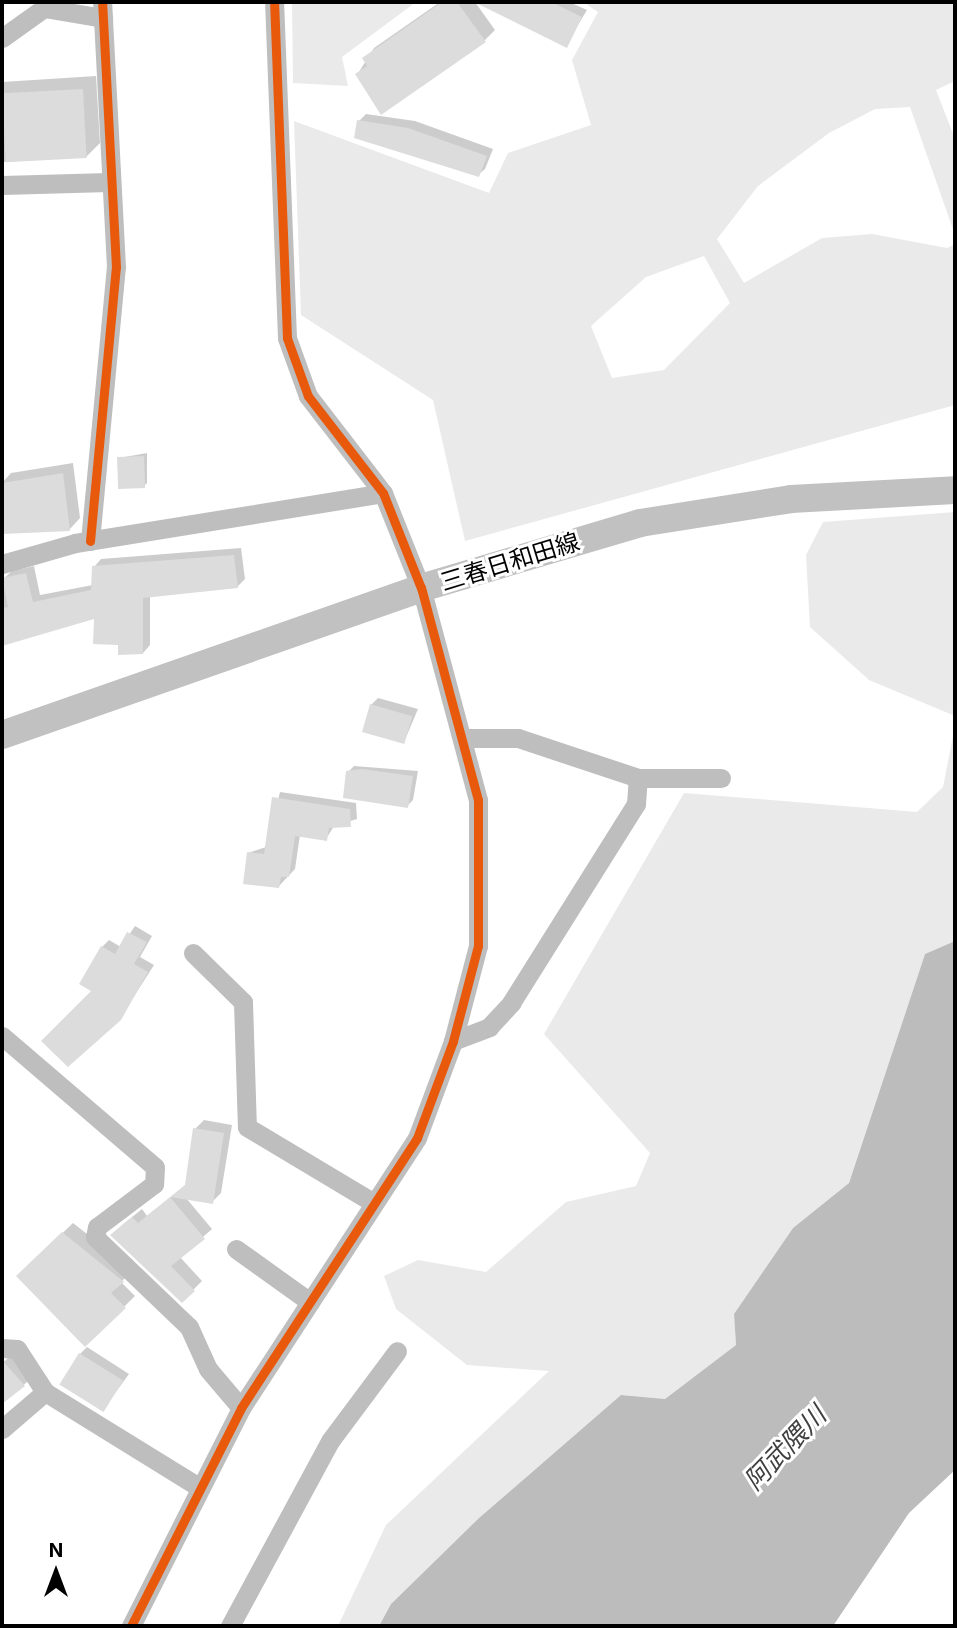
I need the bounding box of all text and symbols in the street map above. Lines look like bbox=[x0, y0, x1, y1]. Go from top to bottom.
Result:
street label: 三春日和田線 bbox=[437, 527, 583, 597]
water label: 阿武隈川 bbox=[738, 1400, 832, 1496]
north arrow bbox=[21, 1537, 91, 1607]
text: N bbox=[49, 1539, 63, 1562]

